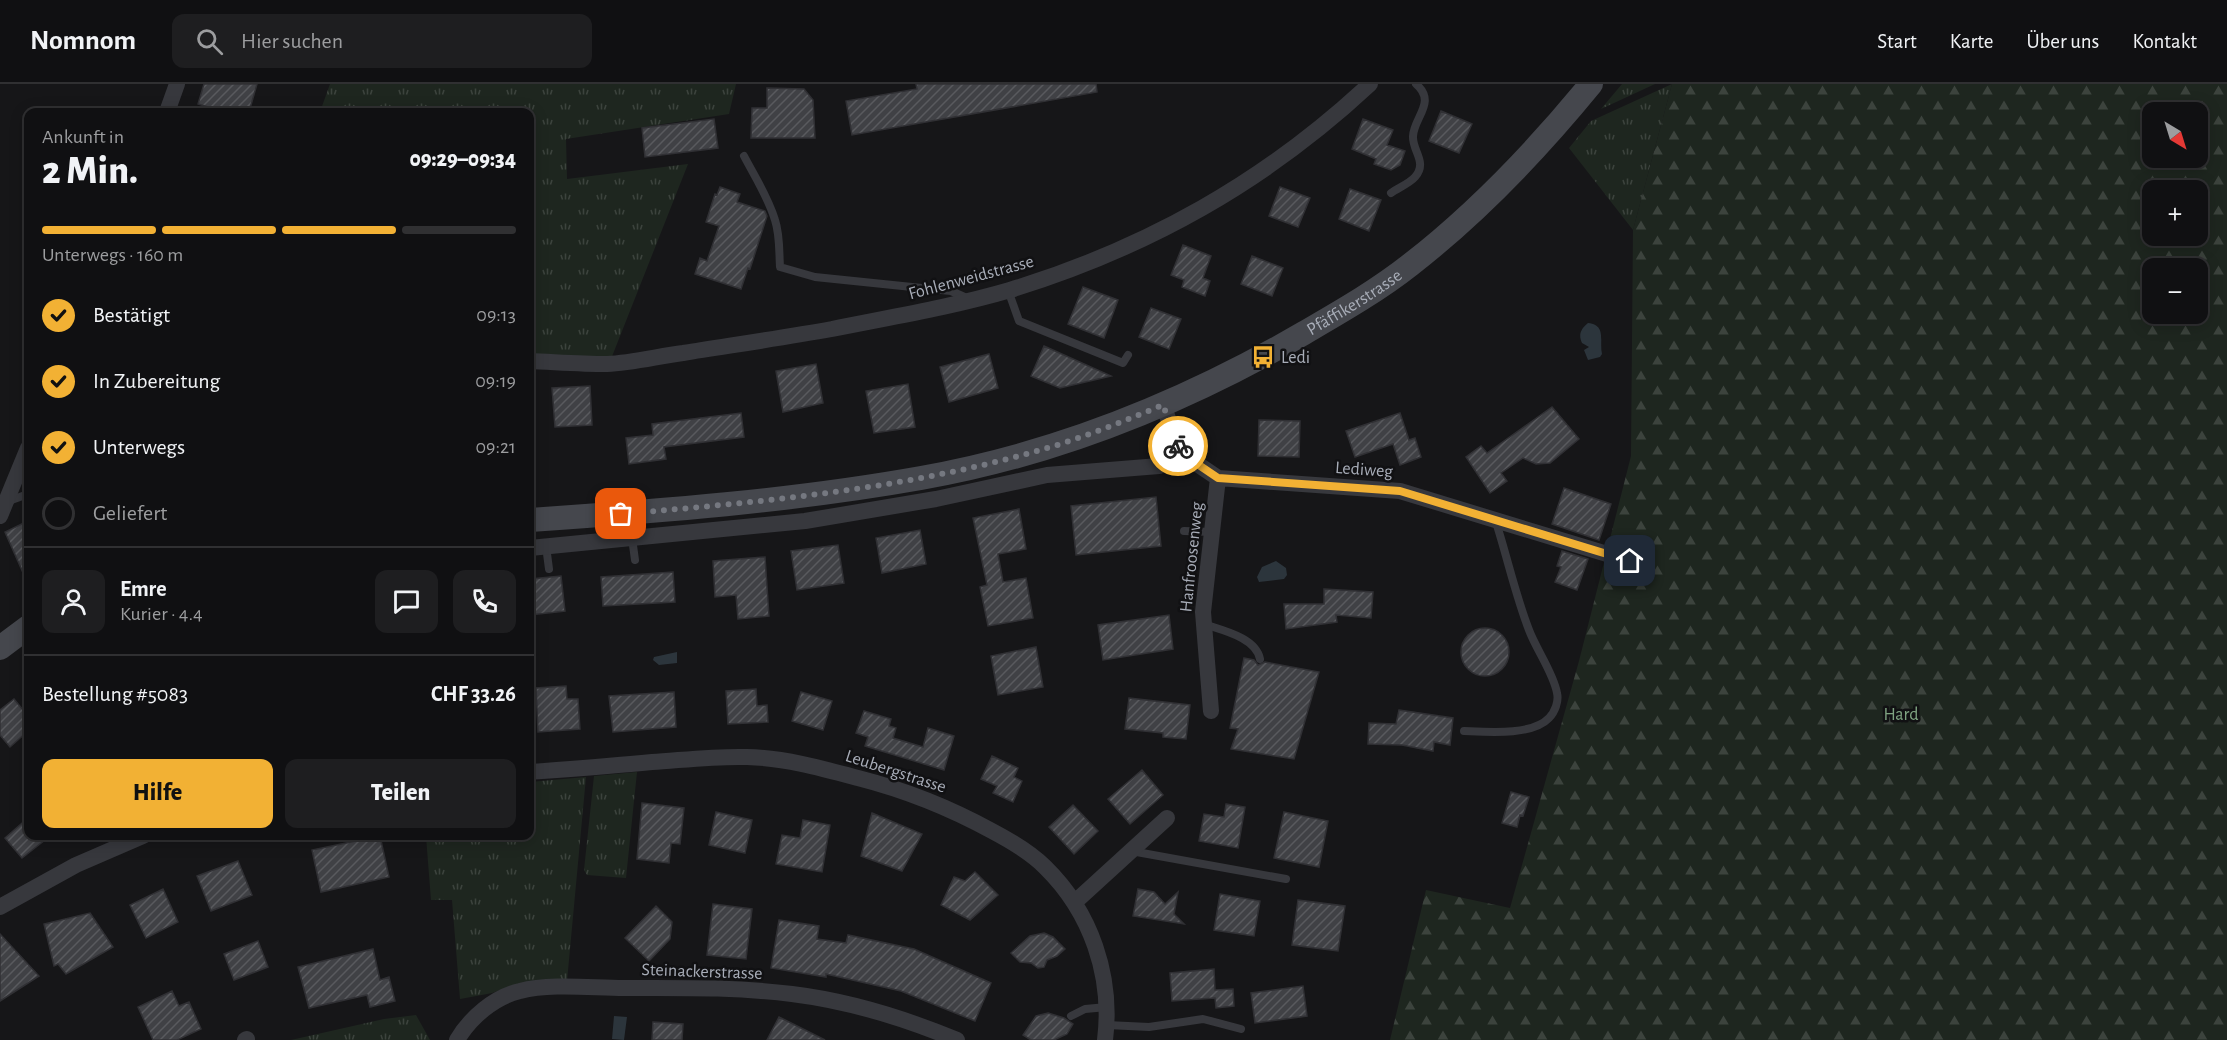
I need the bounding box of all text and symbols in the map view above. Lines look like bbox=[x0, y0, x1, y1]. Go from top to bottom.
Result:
search box bbox=[172, 14, 592, 68]
icon: search bbox=[193, 25, 226, 58]
text: Nomnom bbox=[30, 27, 136, 55]
text: Hier suchen bbox=[241, 30, 343, 52]
text: Start bbox=[1877, 31, 1917, 52]
text: Karte bbox=[1950, 31, 1993, 52]
text: Über uns bbox=[2026, 31, 2099, 52]
text: Kontakt bbox=[2132, 31, 2197, 52]
north arrow bbox=[2142, 102, 2208, 168]
map controls bbox=[2142, 102, 2208, 324]
text: Ankunft in bbox=[42, 127, 124, 147]
text: 09:29–09:34 bbox=[409, 148, 516, 170]
text: 2 Min. bbox=[42, 152, 138, 191]
button: + bbox=[2142, 180, 2208, 246]
text: Unterwegs · 160 m bbox=[42, 245, 183, 265]
street label: Fohlenweidstrasse bbox=[907, 253, 1036, 303]
button: − bbox=[2142, 258, 2208, 324]
street label: Pfäffikerstrasse bbox=[1304, 266, 1406, 339]
icon: check bbox=[42, 299, 75, 332]
text: Bestätigt bbox=[93, 304, 170, 326]
text: 09:13 bbox=[476, 305, 516, 325]
bus stop icon: Ledi bbox=[1250, 344, 1276, 370]
place label: Ledi bbox=[1281, 349, 1310, 367]
icon: check bbox=[42, 365, 75, 398]
text: In Zubereitung bbox=[93, 370, 220, 392]
text: 09:19 bbox=[475, 371, 516, 391]
courier bbox=[1148, 416, 1208, 476]
icon: bike bbox=[1162, 430, 1195, 463]
icon: check bbox=[42, 431, 75, 464]
text: Unterwegs bbox=[93, 436, 185, 458]
text: 09:21 bbox=[475, 437, 516, 457]
street label: Lediweg bbox=[1334, 459, 1394, 481]
pin bbox=[595, 488, 646, 539]
icon: bag bbox=[604, 497, 637, 530]
street label: Hanfroosenweg bbox=[1177, 501, 1207, 613]
text: Geliefert bbox=[93, 502, 167, 524]
pin bbox=[1604, 535, 1655, 586]
icon: home bbox=[1613, 544, 1646, 577]
button: person bbox=[42, 570, 105, 633]
button: chat bbox=[375, 570, 438, 633]
button: phone bbox=[453, 570, 516, 633]
text: Emre bbox=[120, 578, 167, 600]
text: Kurier · 4.4 bbox=[120, 604, 203, 624]
text: Bestellung #5083 bbox=[42, 683, 188, 705]
text: CHF 33.26 bbox=[431, 683, 516, 705]
park label: Hard bbox=[1883, 706, 1919, 724]
street label: Leubergstrasse bbox=[843, 747, 948, 797]
button: Hilfe bbox=[42, 759, 273, 828]
button: Teilen bbox=[285, 759, 516, 828]
street label: Steinackerstrasse bbox=[641, 961, 763, 983]

